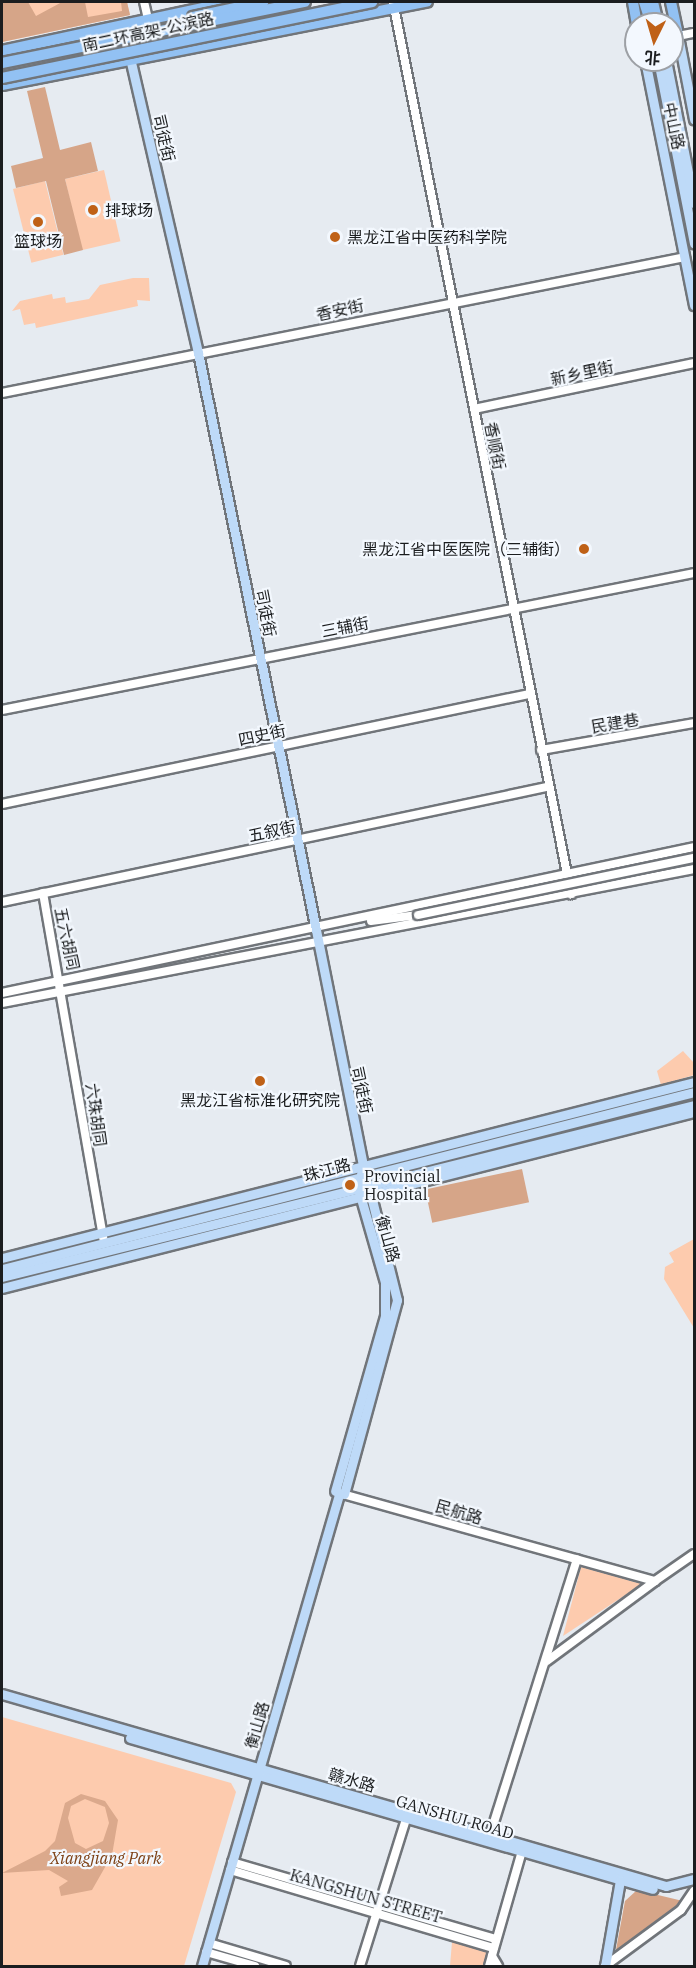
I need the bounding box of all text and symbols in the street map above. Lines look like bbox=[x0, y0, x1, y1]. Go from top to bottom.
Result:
street label: 南二环高架-公滨路 bbox=[80, 9, 216, 55]
north arrow bbox=[624, 12, 684, 72]
text: 北 bbox=[644, 47, 661, 69]
street label: 中山路 bbox=[660, 101, 688, 151]
street label: 司徒街 bbox=[149, 112, 179, 164]
place label: 排球场 bbox=[105, 200, 153, 220]
marker: 排球场 bbox=[86, 203, 100, 217]
marker: 篮球场 bbox=[31, 215, 45, 229]
place label: 黑龙江省中医药科学院 bbox=[347, 227, 507, 247]
marker: 黑龙江省中医药科学院 bbox=[328, 230, 342, 244]
place label: 篮球场 bbox=[14, 231, 62, 251]
street label: 香安街 bbox=[315, 296, 365, 324]
street label: 新乡里街 bbox=[549, 357, 615, 389]
street label: 香顺街 bbox=[481, 421, 509, 471]
place label: 黑龙江省中医医院（三辅街） bbox=[362, 539, 570, 559]
marker: 黑龙江省中医医院（三辅街） bbox=[575, 540, 593, 558]
street label: 司徒街 bbox=[252, 588, 280, 638]
street label: 三辅街 bbox=[320, 613, 370, 641]
street label: 民建巷 bbox=[590, 709, 640, 737]
street label: 四史街 bbox=[237, 721, 287, 749]
street label: 五叙街 bbox=[247, 817, 297, 845]
street label: 五六胡同 bbox=[51, 906, 83, 972]
street label: 司徒街 bbox=[348, 1065, 376, 1115]
marker: 黑龙江省标准化研究院 bbox=[253, 1074, 267, 1088]
street label: 六珠胡同 bbox=[82, 1082, 110, 1148]
place label: 黑龙江省标准化研究院 bbox=[180, 1090, 340, 1110]
street label: 珠江路 bbox=[301, 1155, 353, 1185]
place label: Provincial Hospital bbox=[364, 1166, 440, 1204]
marker: Provincial Hospital bbox=[341, 1176, 359, 1194]
street label: 衡山路 bbox=[372, 1213, 404, 1265]
street label: 民航路 bbox=[433, 1496, 485, 1528]
street label: 衡山路 bbox=[241, 1699, 273, 1751]
street label: 赣水路 bbox=[326, 1764, 378, 1796]
street label: GANSHUI ROAD bbox=[394, 1791, 516, 1843]
park label: Xiangjiang Park bbox=[50, 1848, 162, 1868]
street label: KANGSHUN STREET bbox=[288, 1865, 444, 1927]

